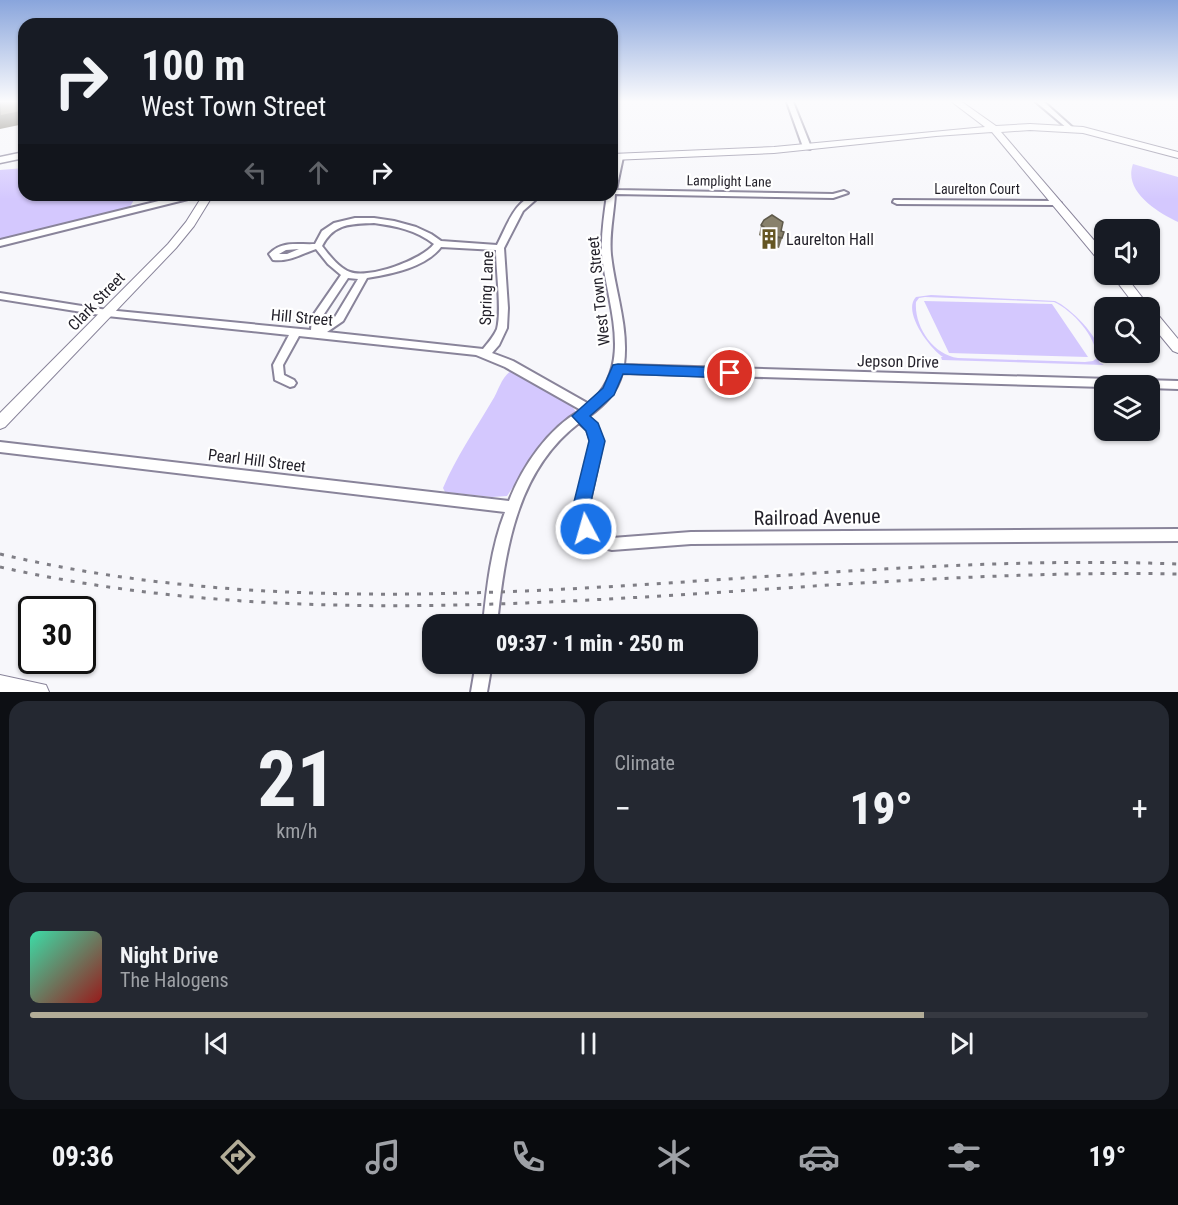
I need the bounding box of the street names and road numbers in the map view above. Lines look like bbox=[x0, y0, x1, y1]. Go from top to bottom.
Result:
street label: Lamplight Lane bbox=[686, 172, 772, 190]
street label: Laurelton Court bbox=[934, 181, 1020, 197]
street label: West Town Street bbox=[583, 235, 614, 347]
street label: Spring Lane bbox=[476, 250, 497, 326]
street label: Clark Street bbox=[64, 268, 129, 334]
street label: Hill Street bbox=[270, 305, 334, 330]
street label: Jepson Drive bbox=[857, 351, 939, 372]
street label: Pearl Hill Street bbox=[207, 445, 307, 476]
street label: Railroad Avenue bbox=[753, 504, 881, 530]

